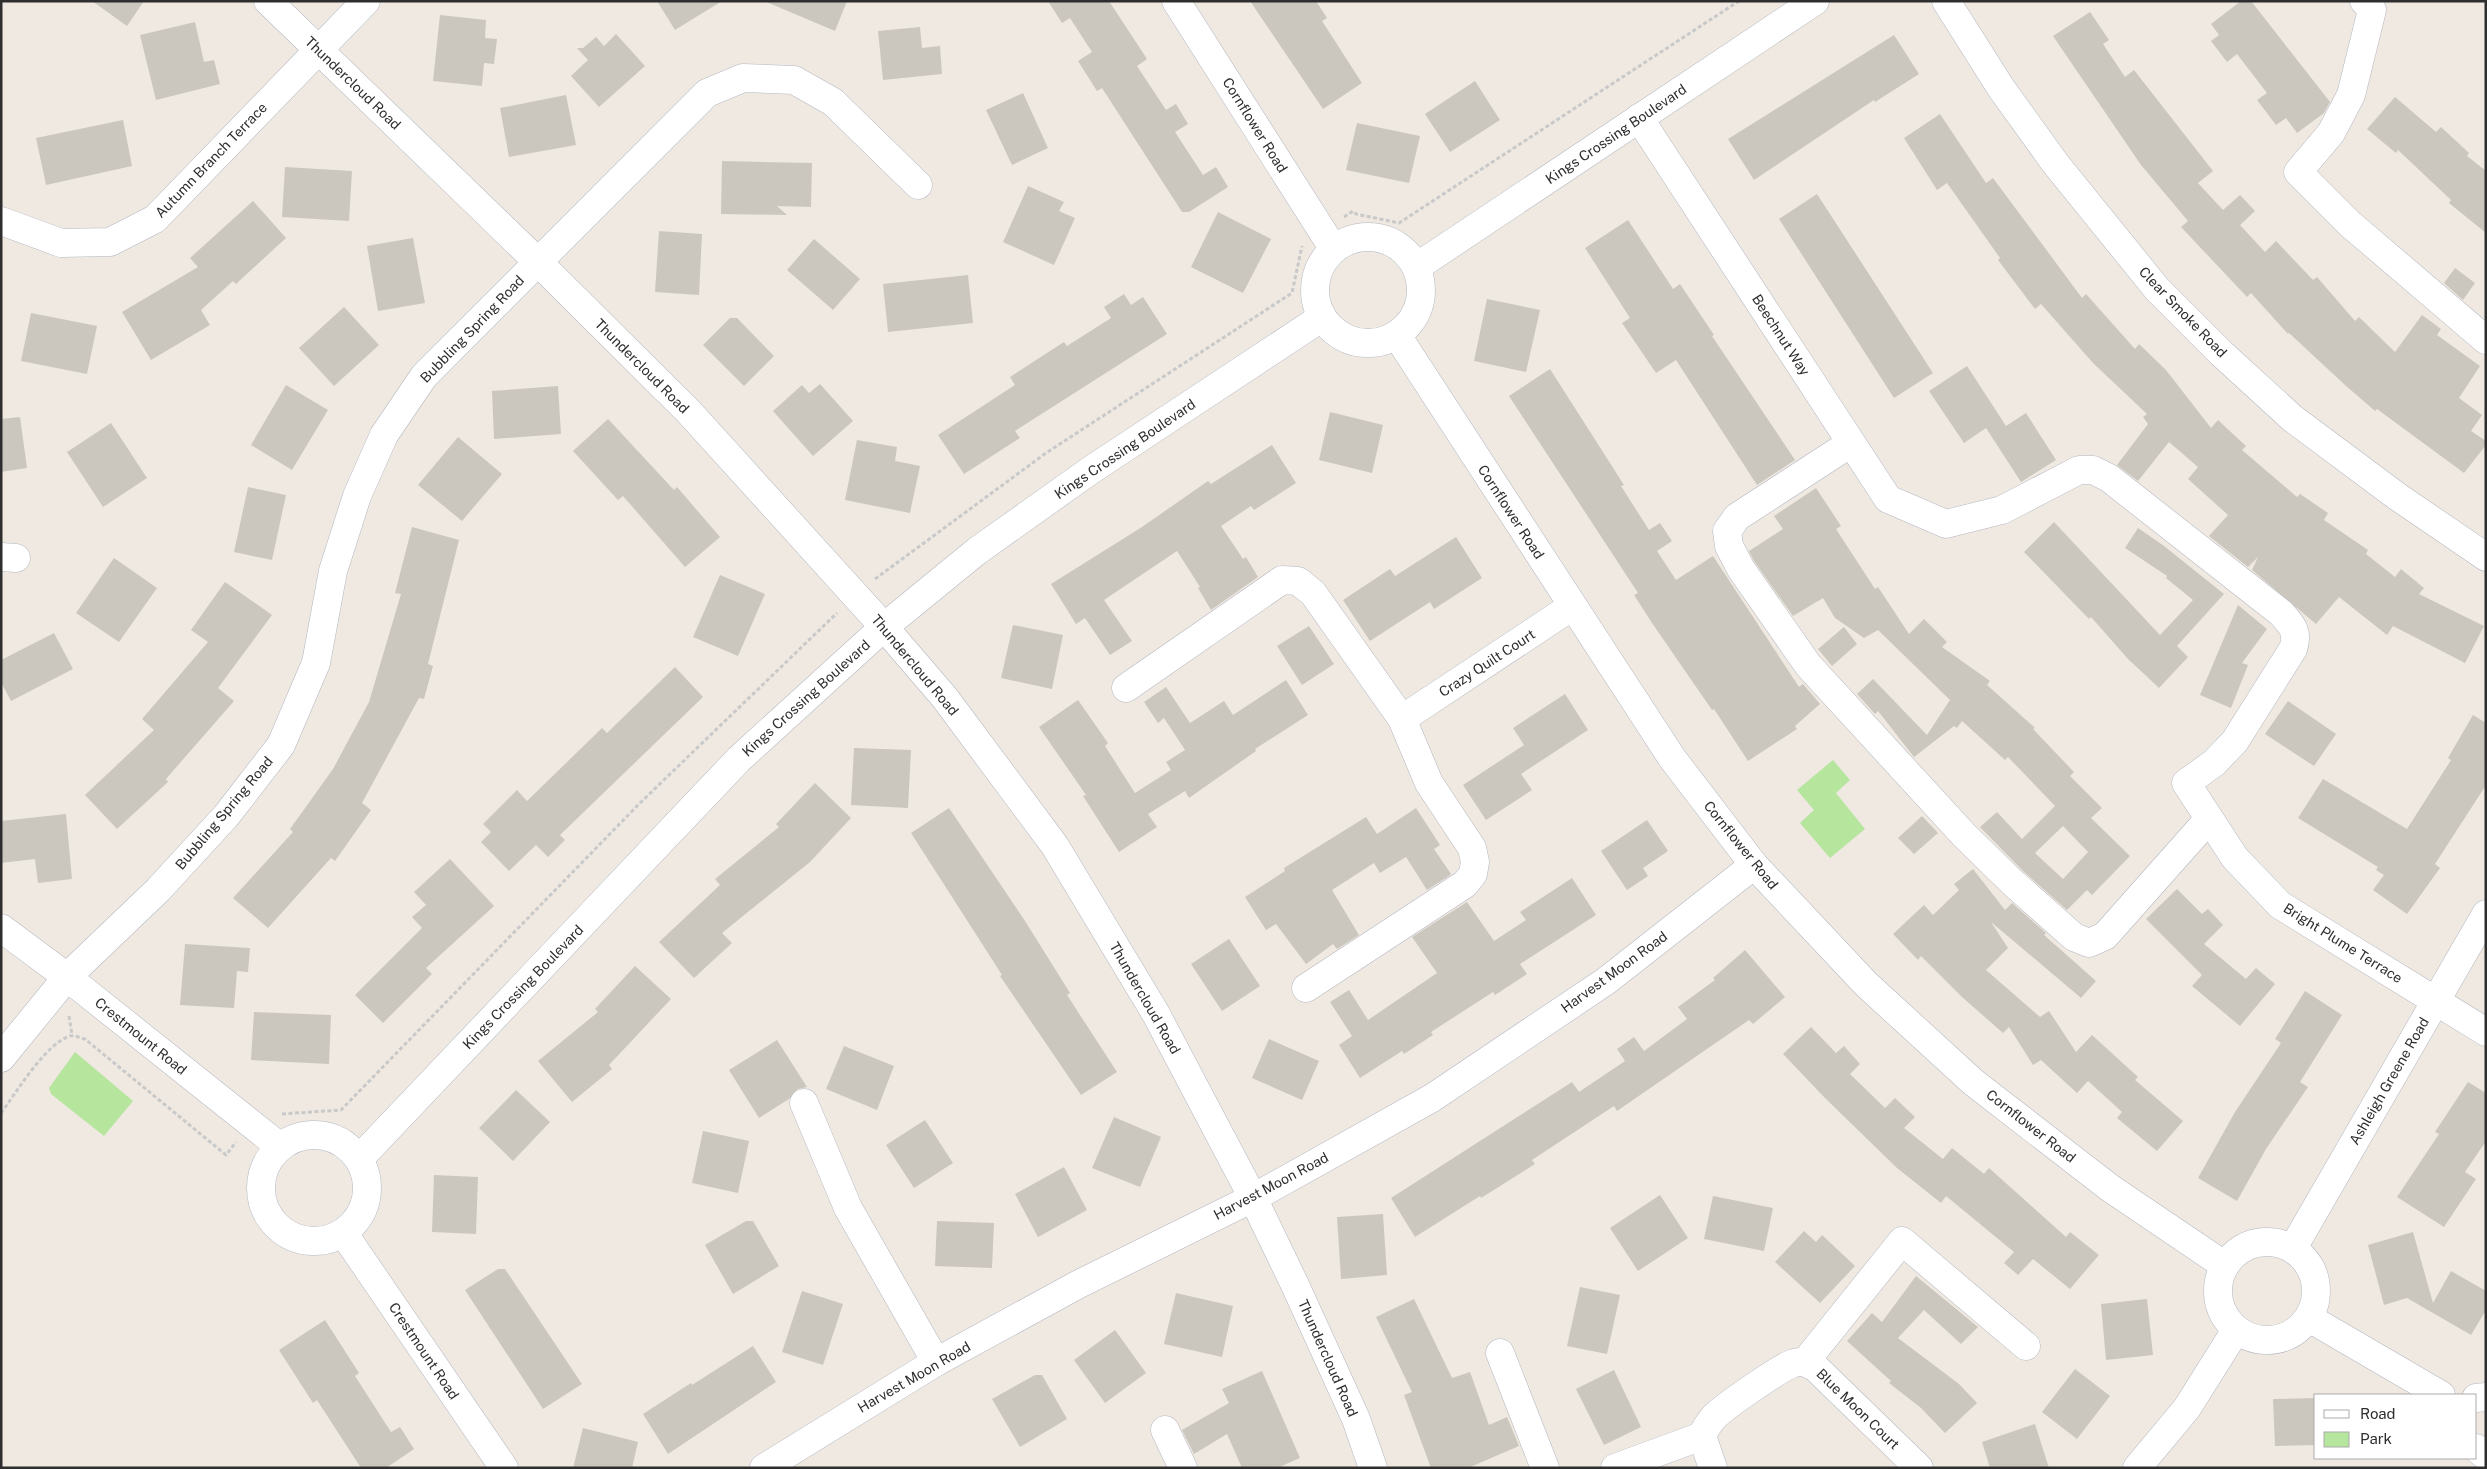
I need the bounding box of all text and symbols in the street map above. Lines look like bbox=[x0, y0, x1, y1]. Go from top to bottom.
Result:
street label: Thundercloud Road bbox=[302, 33, 404, 133]
street label: Cornflower Road bbox=[1219, 75, 1291, 175]
street label: Kings Crossing Boulevard bbox=[1543, 81, 1689, 187]
street label: Autumn Branch Terrace bbox=[152, 99, 270, 221]
street label: Clear Smoke Road bbox=[2136, 264, 2230, 360]
street label: Bubbling Spring Road bbox=[417, 272, 527, 386]
street label: Beechnut Way bbox=[1749, 291, 1813, 379]
street label: Thundercloud Road bbox=[592, 316, 692, 416]
street label: Kings Crossing Boulevard bbox=[1052, 396, 1198, 502]
street label: Cornflower Road bbox=[1475, 462, 1547, 562]
street label: Thundercloud Road bbox=[868, 611, 962, 719]
street label: Crazy Quilt Court bbox=[1436, 626, 1538, 700]
street label: Kings Crossing Boulevard bbox=[739, 636, 873, 760]
street label: Bubbling Spring Road bbox=[172, 753, 276, 873]
street label: Cornflower Road bbox=[1701, 798, 1781, 892]
street label: Bright Plume Terrace bbox=[2281, 900, 2406, 986]
street label: Kings Crossing Boulevard bbox=[459, 922, 587, 1052]
street label: Harvest Moon Road bbox=[1558, 928, 1670, 1016]
street label: Thundercloud Road bbox=[1106, 939, 1184, 1057]
street label: Crestmount Road bbox=[92, 994, 190, 1078]
street label: Ashleigh Greene Road bbox=[2346, 1015, 2432, 1147]
street label: Cornflower Road bbox=[1983, 1086, 2079, 1166]
street label: Harvest Moon Road bbox=[1211, 1149, 1331, 1223]
street label: Thundercloud Road bbox=[1295, 1297, 1361, 1419]
street label: Crestmount Road bbox=[386, 1300, 462, 1402]
street label: Harvest Moon Road bbox=[855, 1338, 973, 1416]
street label: Blue Moon Court bbox=[1813, 1365, 1903, 1453]
legend bbox=[2314, 1394, 2477, 1459]
text: Road bbox=[2360, 1405, 2396, 1422]
text: Park bbox=[2360, 1430, 2392, 1447]

